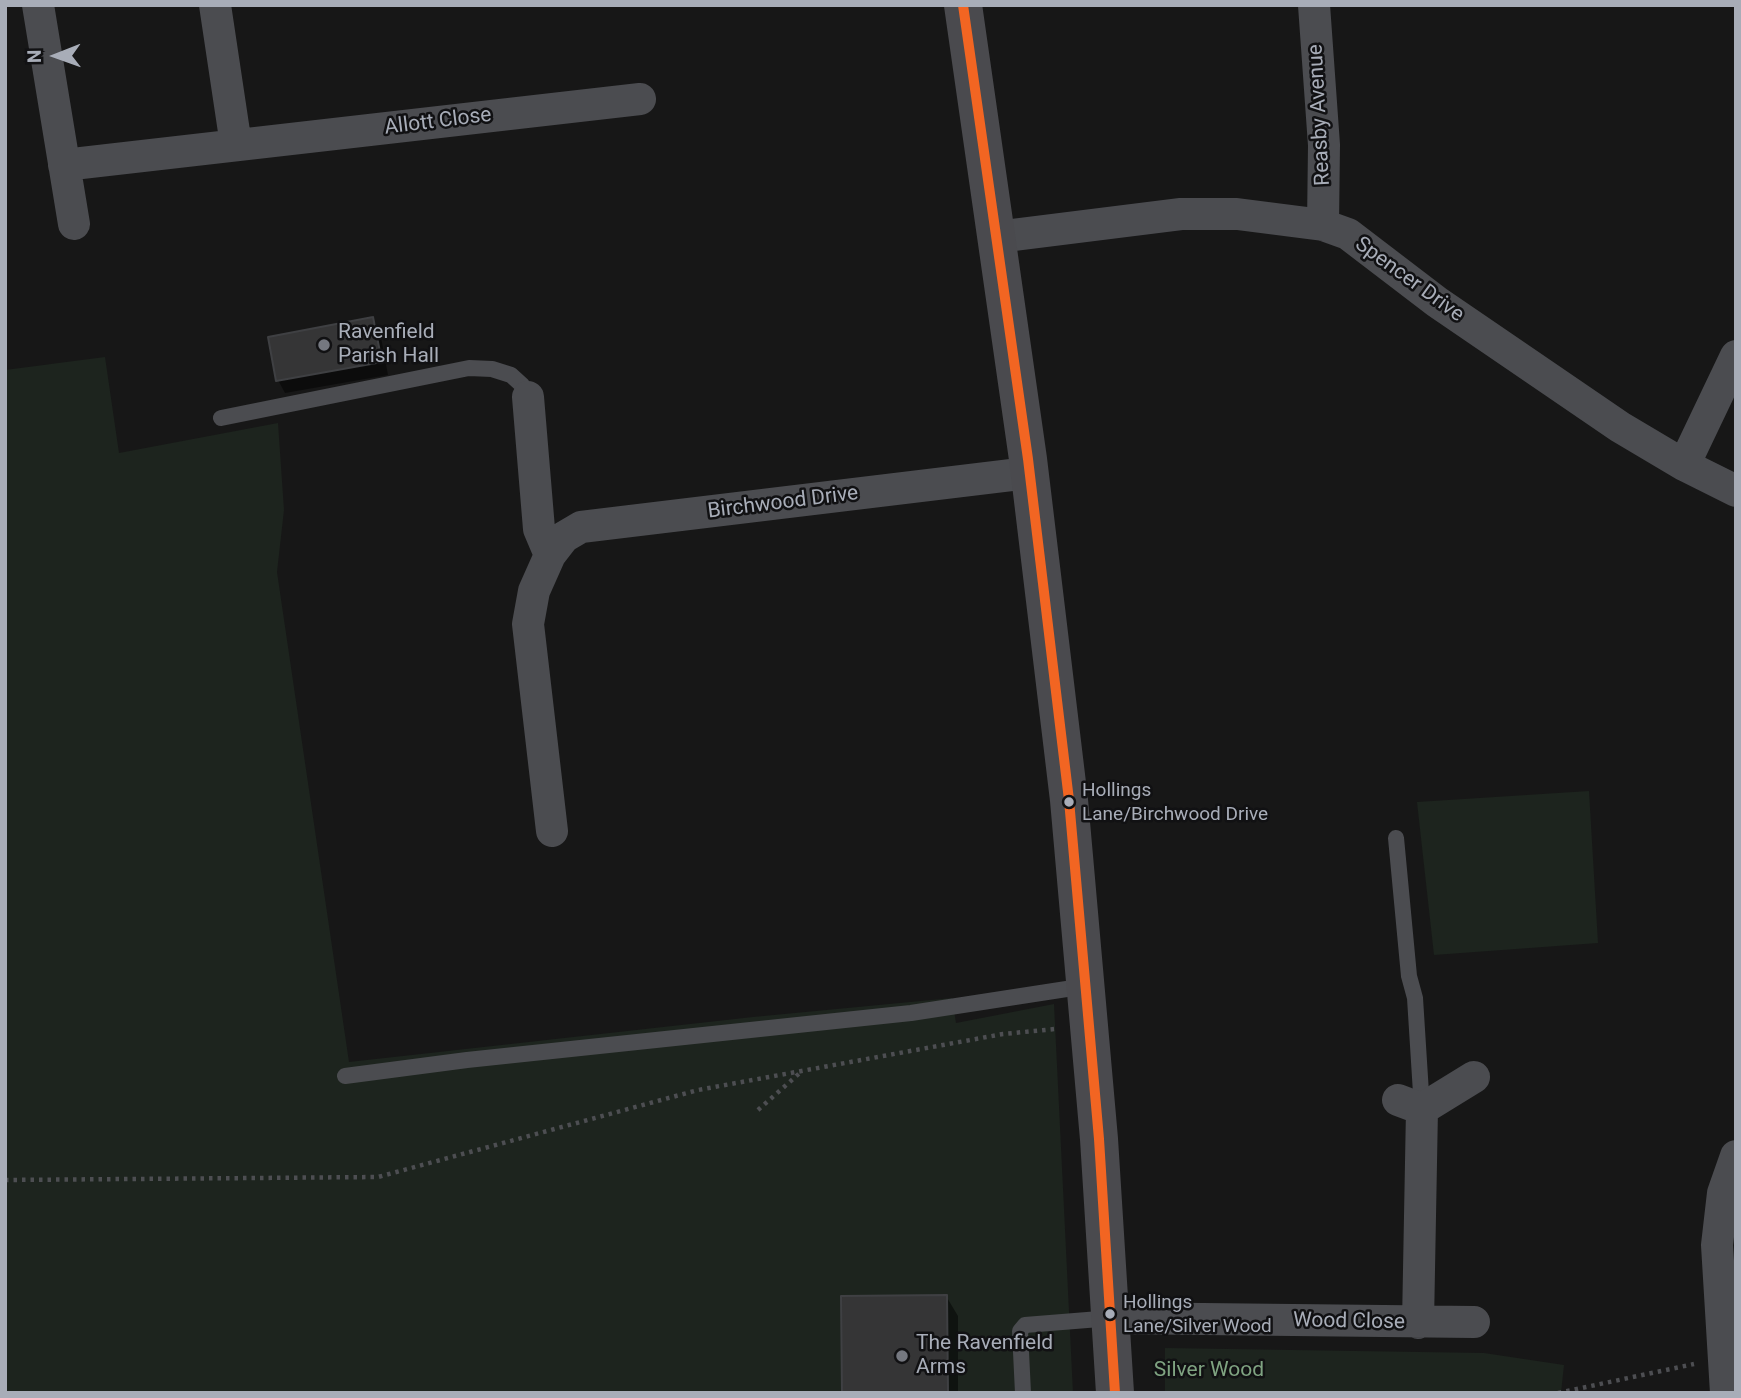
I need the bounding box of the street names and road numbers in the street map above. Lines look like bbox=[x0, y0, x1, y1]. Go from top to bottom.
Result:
street label: Reasby Avenue bbox=[1304, 44, 1336, 186]
street label: Allott Close bbox=[383, 103, 493, 141]
street label: Spencer Drive bbox=[1350, 232, 1468, 328]
street label: Birchwood Drive bbox=[706, 481, 860, 525]
street label: Wood Close bbox=[1293, 1308, 1405, 1336]

